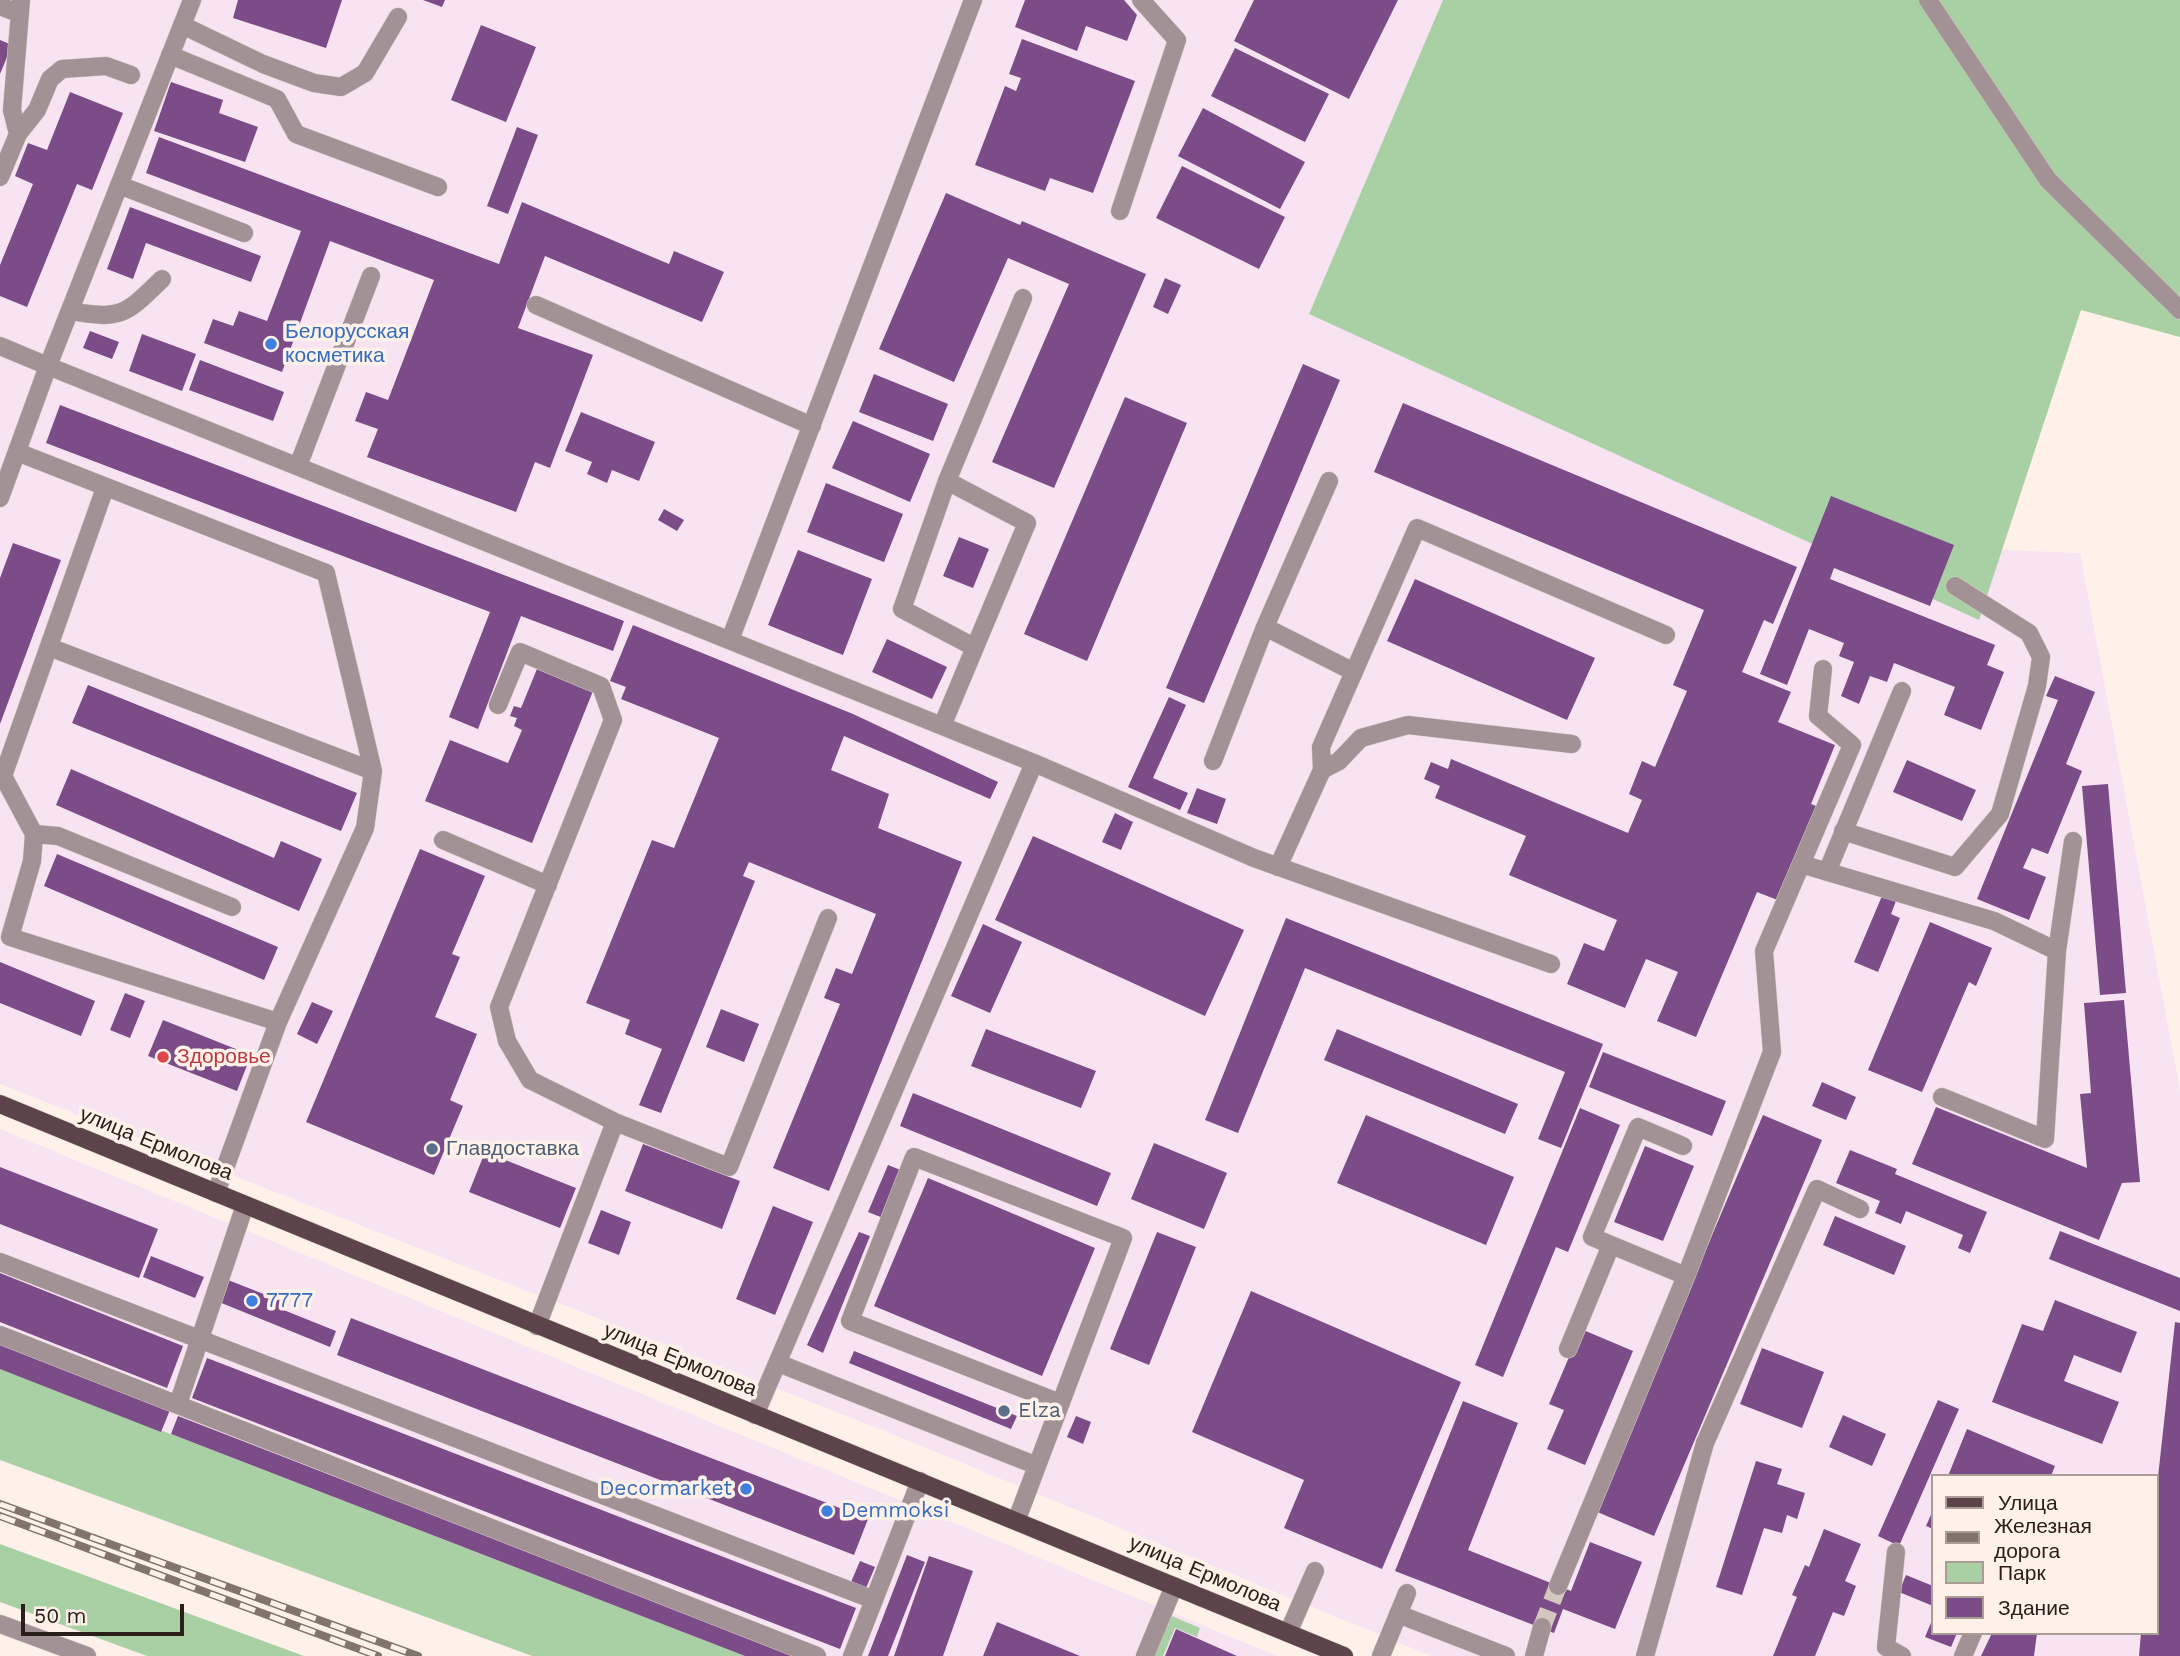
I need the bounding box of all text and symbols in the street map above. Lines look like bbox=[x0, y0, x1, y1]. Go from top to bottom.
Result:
place label: Белорусская косметика bbox=[285, 319, 409, 369]
marker: Белорусская косметика bbox=[263, 336, 279, 352]
place label: Здоровье bbox=[177, 1044, 271, 1070]
marker: Здоровье bbox=[155, 1049, 171, 1065]
street label: улица Ермолова bbox=[76, 1102, 236, 1186]
place label: Главдоставка bbox=[446, 1136, 579, 1162]
marker: Главдоставка bbox=[424, 1141, 440, 1157]
place label: 7777 bbox=[266, 1288, 313, 1314]
marker: 7777 bbox=[244, 1293, 260, 1309]
street label: улица Ермолова bbox=[600, 1318, 760, 1402]
place label: Elza bbox=[1018, 1398, 1061, 1424]
marker: Elza bbox=[996, 1403, 1012, 1419]
legend bbox=[1932, 1474, 2159, 1635]
place label: Decormarket bbox=[599, 1476, 732, 1502]
marker: Decormarket bbox=[738, 1481, 754, 1497]
text: Улица bbox=[1998, 1490, 2058, 1515]
place label: Demmoksi bbox=[841, 1498, 949, 1524]
marker: Demmoksi bbox=[819, 1503, 835, 1519]
text: Железная дорога bbox=[1994, 1513, 2092, 1563]
street label: улица Ермолова bbox=[1125, 1531, 1285, 1617]
text: Парк bbox=[1998, 1560, 2046, 1585]
scale bar bbox=[24, 1590, 187, 1634]
text: Здание bbox=[1998, 1595, 2070, 1620]
text: 50 m bbox=[34, 1603, 86, 1628]

